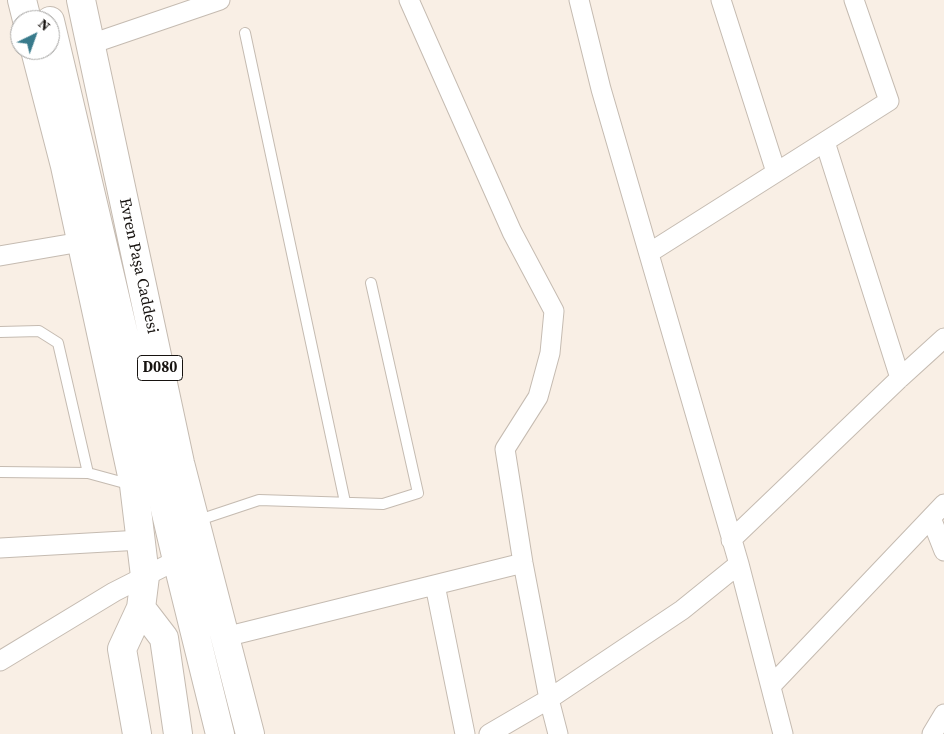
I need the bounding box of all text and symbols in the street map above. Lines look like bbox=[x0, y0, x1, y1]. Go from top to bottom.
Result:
north arrow bbox=[10, 10, 60, 60]
text: N bbox=[34, 14, 55, 35]
street label: Evren Paşa Caddesi bbox=[114, 196, 162, 336]
road number: D080 bbox=[138, 356, 182, 380]

